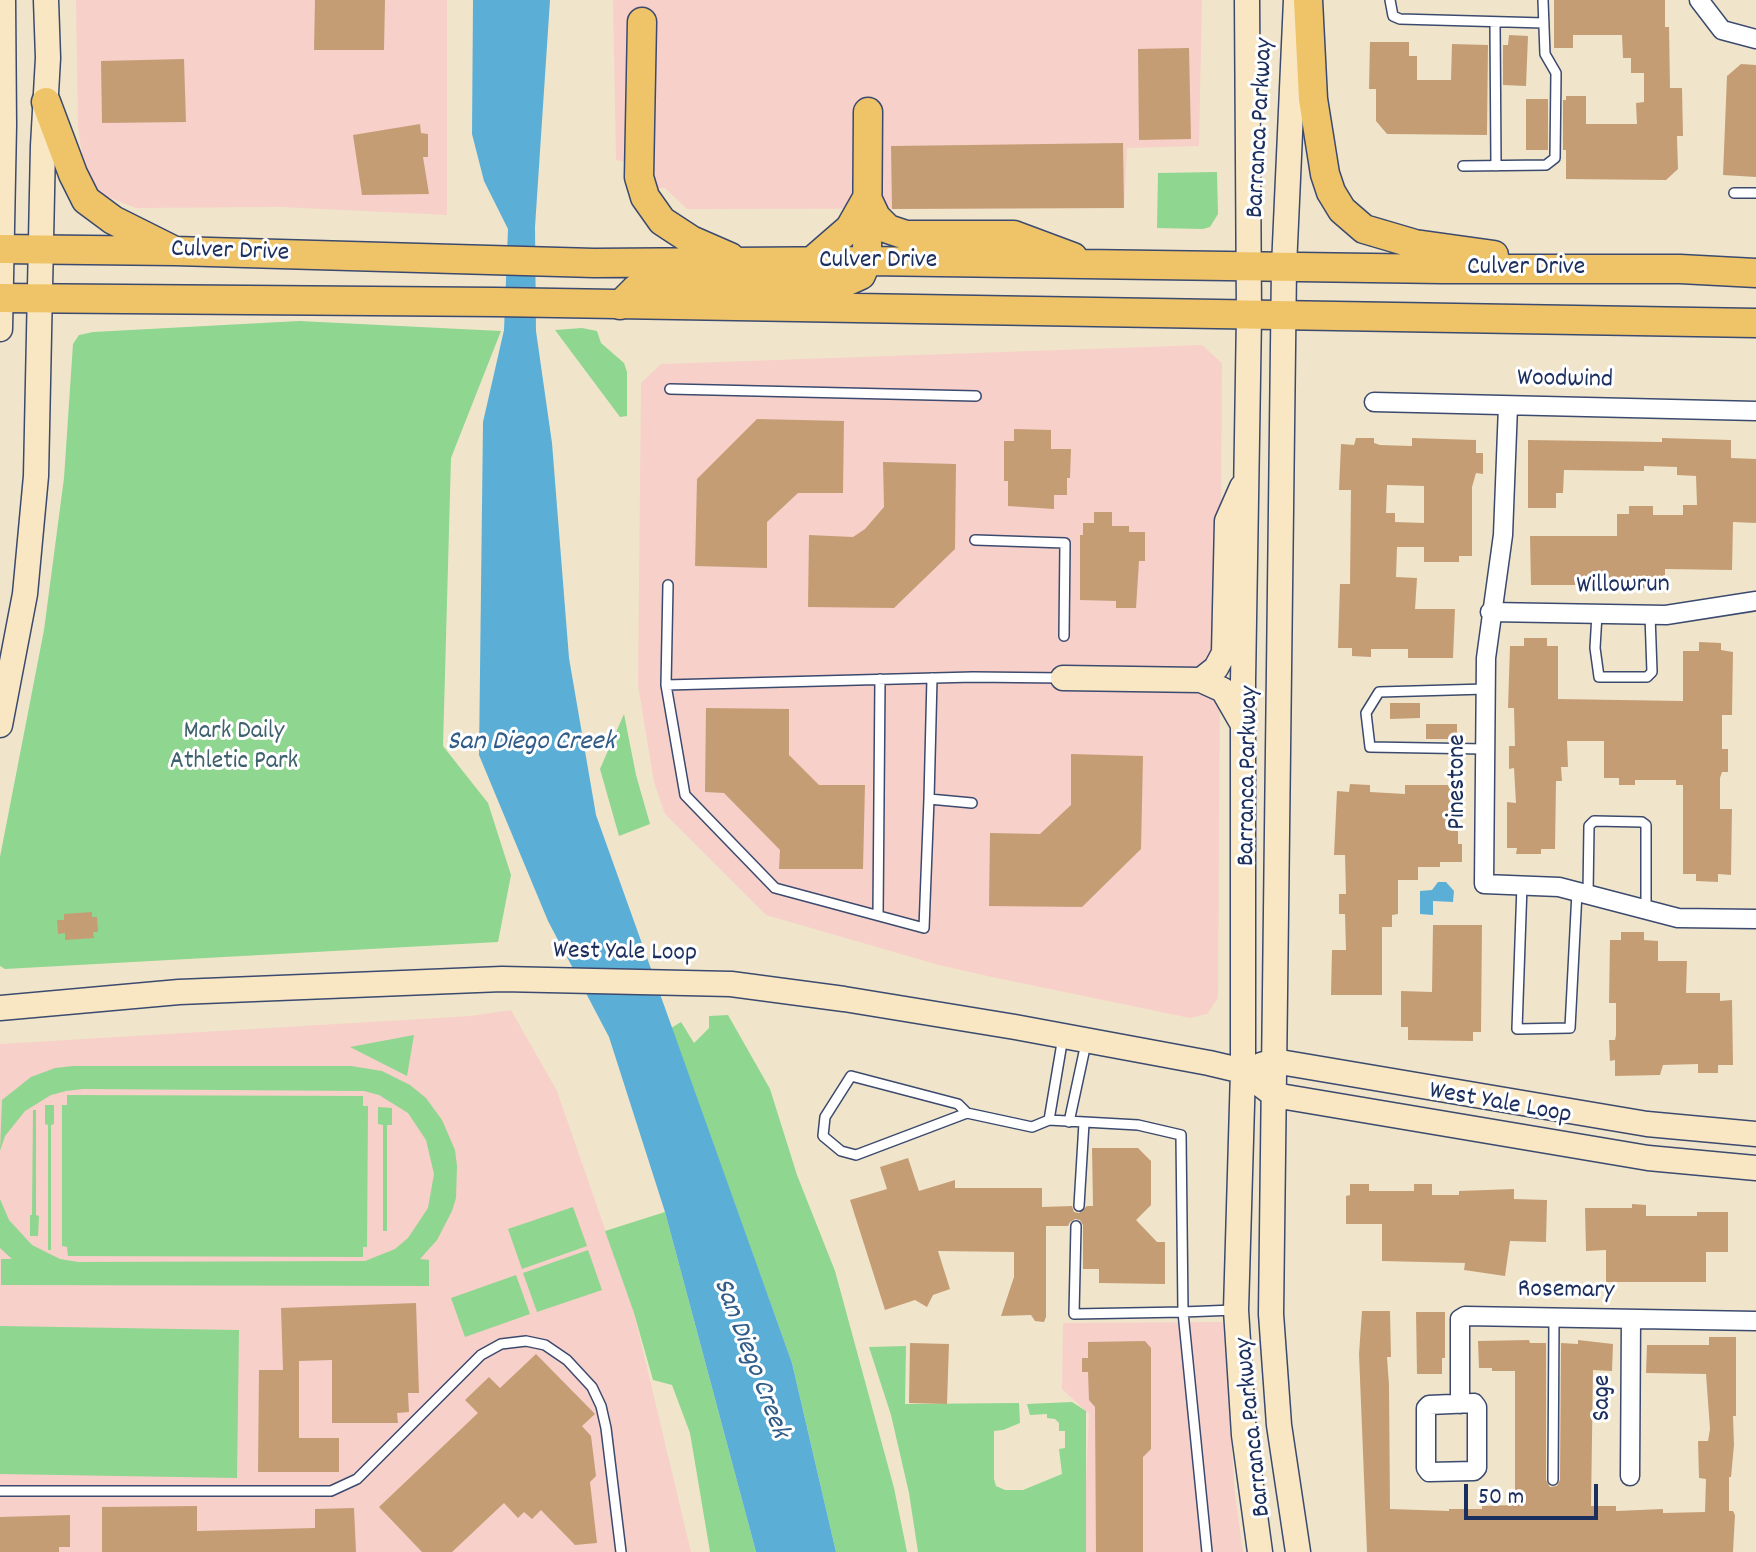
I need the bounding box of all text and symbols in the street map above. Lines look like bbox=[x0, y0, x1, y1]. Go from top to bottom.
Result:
street label: Barranca Parkway bbox=[1242, 37, 1282, 219]
street label: Culver Drive bbox=[170, 235, 290, 271]
street label: Culver Drive bbox=[819, 246, 937, 278]
street label: Culver Drive bbox=[1467, 253, 1585, 285]
street label: Woodwind bbox=[1517, 365, 1613, 397]
street label: Willowrun bbox=[1576, 571, 1670, 603]
street label: Barranca Parkway bbox=[1233, 686, 1267, 866]
park label: Mark Daily Athletic Park bbox=[170, 717, 298, 778]
water label: San Diego Creek bbox=[447, 727, 615, 761]
street label: Pinestone bbox=[1443, 734, 1475, 830]
street label: West Yale Loop bbox=[553, 937, 697, 971]
street label: West Yale Loop bbox=[1426, 1077, 1574, 1133]
water label: San Diego Creek bbox=[703, 1274, 795, 1444]
street label: Rosemary bbox=[1517, 1276, 1615, 1308]
street label: Barranca Parkway bbox=[1230, 1336, 1280, 1518]
street label: Sage bbox=[1588, 1375, 1620, 1421]
scale bar bbox=[1468, 1468, 1602, 1518]
text: 50 m bbox=[1478, 1481, 1524, 1515]

